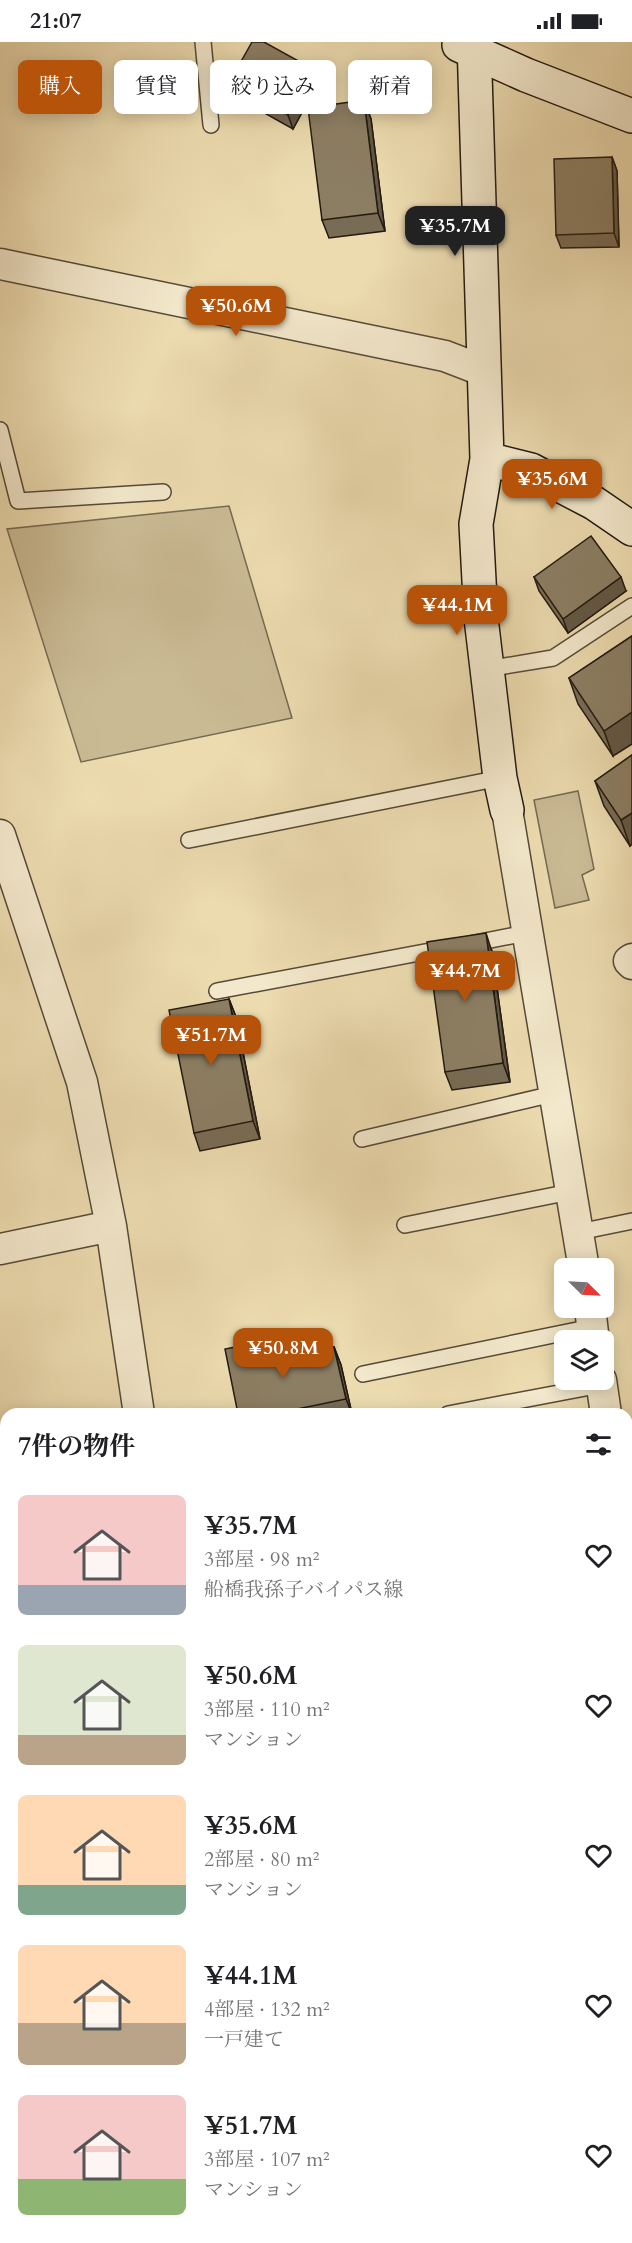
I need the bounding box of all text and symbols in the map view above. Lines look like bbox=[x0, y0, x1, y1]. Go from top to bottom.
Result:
text: 21:07 bbox=[30, 6, 81, 36]
chip: 購入 bbox=[18, 60, 102, 114]
chip: 賃貸 bbox=[114, 60, 198, 114]
chip: 絞り込み bbox=[210, 60, 336, 114]
chip: 新着 bbox=[348, 60, 432, 114]
pin: ¥35.7M bbox=[406, 206, 504, 257]
text: ¥35.7M bbox=[419, 212, 491, 239]
pin: ¥50.6M bbox=[187, 286, 285, 337]
text: ¥50.6M bbox=[200, 292, 272, 319]
pin: ¥35.6M bbox=[503, 459, 601, 510]
text: ¥35.6M bbox=[516, 465, 588, 492]
pin: ¥44.1M bbox=[408, 585, 506, 636]
text: ¥44.1M bbox=[421, 591, 493, 618]
pin: ¥44.7M bbox=[416, 951, 514, 1002]
text: ¥44.7M bbox=[429, 957, 501, 984]
pin: ¥51.7M bbox=[162, 1015, 260, 1066]
text: ¥51.7M bbox=[175, 1021, 247, 1048]
north arrow bbox=[554, 1258, 614, 1318]
map controls bbox=[554, 1258, 614, 1390]
pin: ¥50.8M bbox=[234, 1328, 332, 1379]
button: layers bbox=[554, 1330, 614, 1390]
text: ¥50.8M bbox=[247, 1334, 319, 1361]
icon: filters bbox=[582, 1428, 615, 1461]
text: 7件の物件 bbox=[18, 1429, 135, 1464]
text: ¥35.7M bbox=[204, 1508, 297, 1543]
icon: home bbox=[66, 1519, 138, 1591]
icon: heart bbox=[582, 1539, 615, 1572]
text: 3部屋 · 98 m² bbox=[204, 1546, 320, 1573]
text: 船橋我孫子バイパス線 bbox=[204, 1576, 404, 1603]
text: ¥50.6M bbox=[204, 1658, 297, 1693]
icon: home bbox=[66, 1669, 138, 1741]
icon: heart bbox=[582, 1689, 615, 1722]
text: 3部屋 · 110 m² bbox=[204, 1696, 330, 1723]
text: マンション bbox=[204, 1726, 303, 1753]
text: ¥35.6M bbox=[204, 1808, 297, 1843]
icon: home bbox=[66, 1819, 138, 1891]
icon: heart bbox=[582, 1839, 615, 1872]
text: 2部屋 · 80 m² bbox=[204, 1846, 320, 1873]
text: マンション bbox=[204, 1876, 303, 1903]
text: ¥44.1M bbox=[204, 1958, 297, 1993]
icon: home bbox=[66, 1969, 138, 2041]
icon: heart bbox=[582, 1989, 615, 2022]
text: 4部屋 · 132 m² bbox=[204, 1996, 330, 2023]
text: 一戸建て bbox=[204, 2026, 284, 2053]
text: ¥51.7M bbox=[204, 2108, 297, 2143]
icon: home bbox=[66, 2119, 138, 2191]
icon: heart bbox=[582, 2139, 615, 2172]
text: 3部屋 · 107 m² bbox=[204, 2146, 330, 2173]
text: マンション bbox=[204, 2176, 303, 2203]

